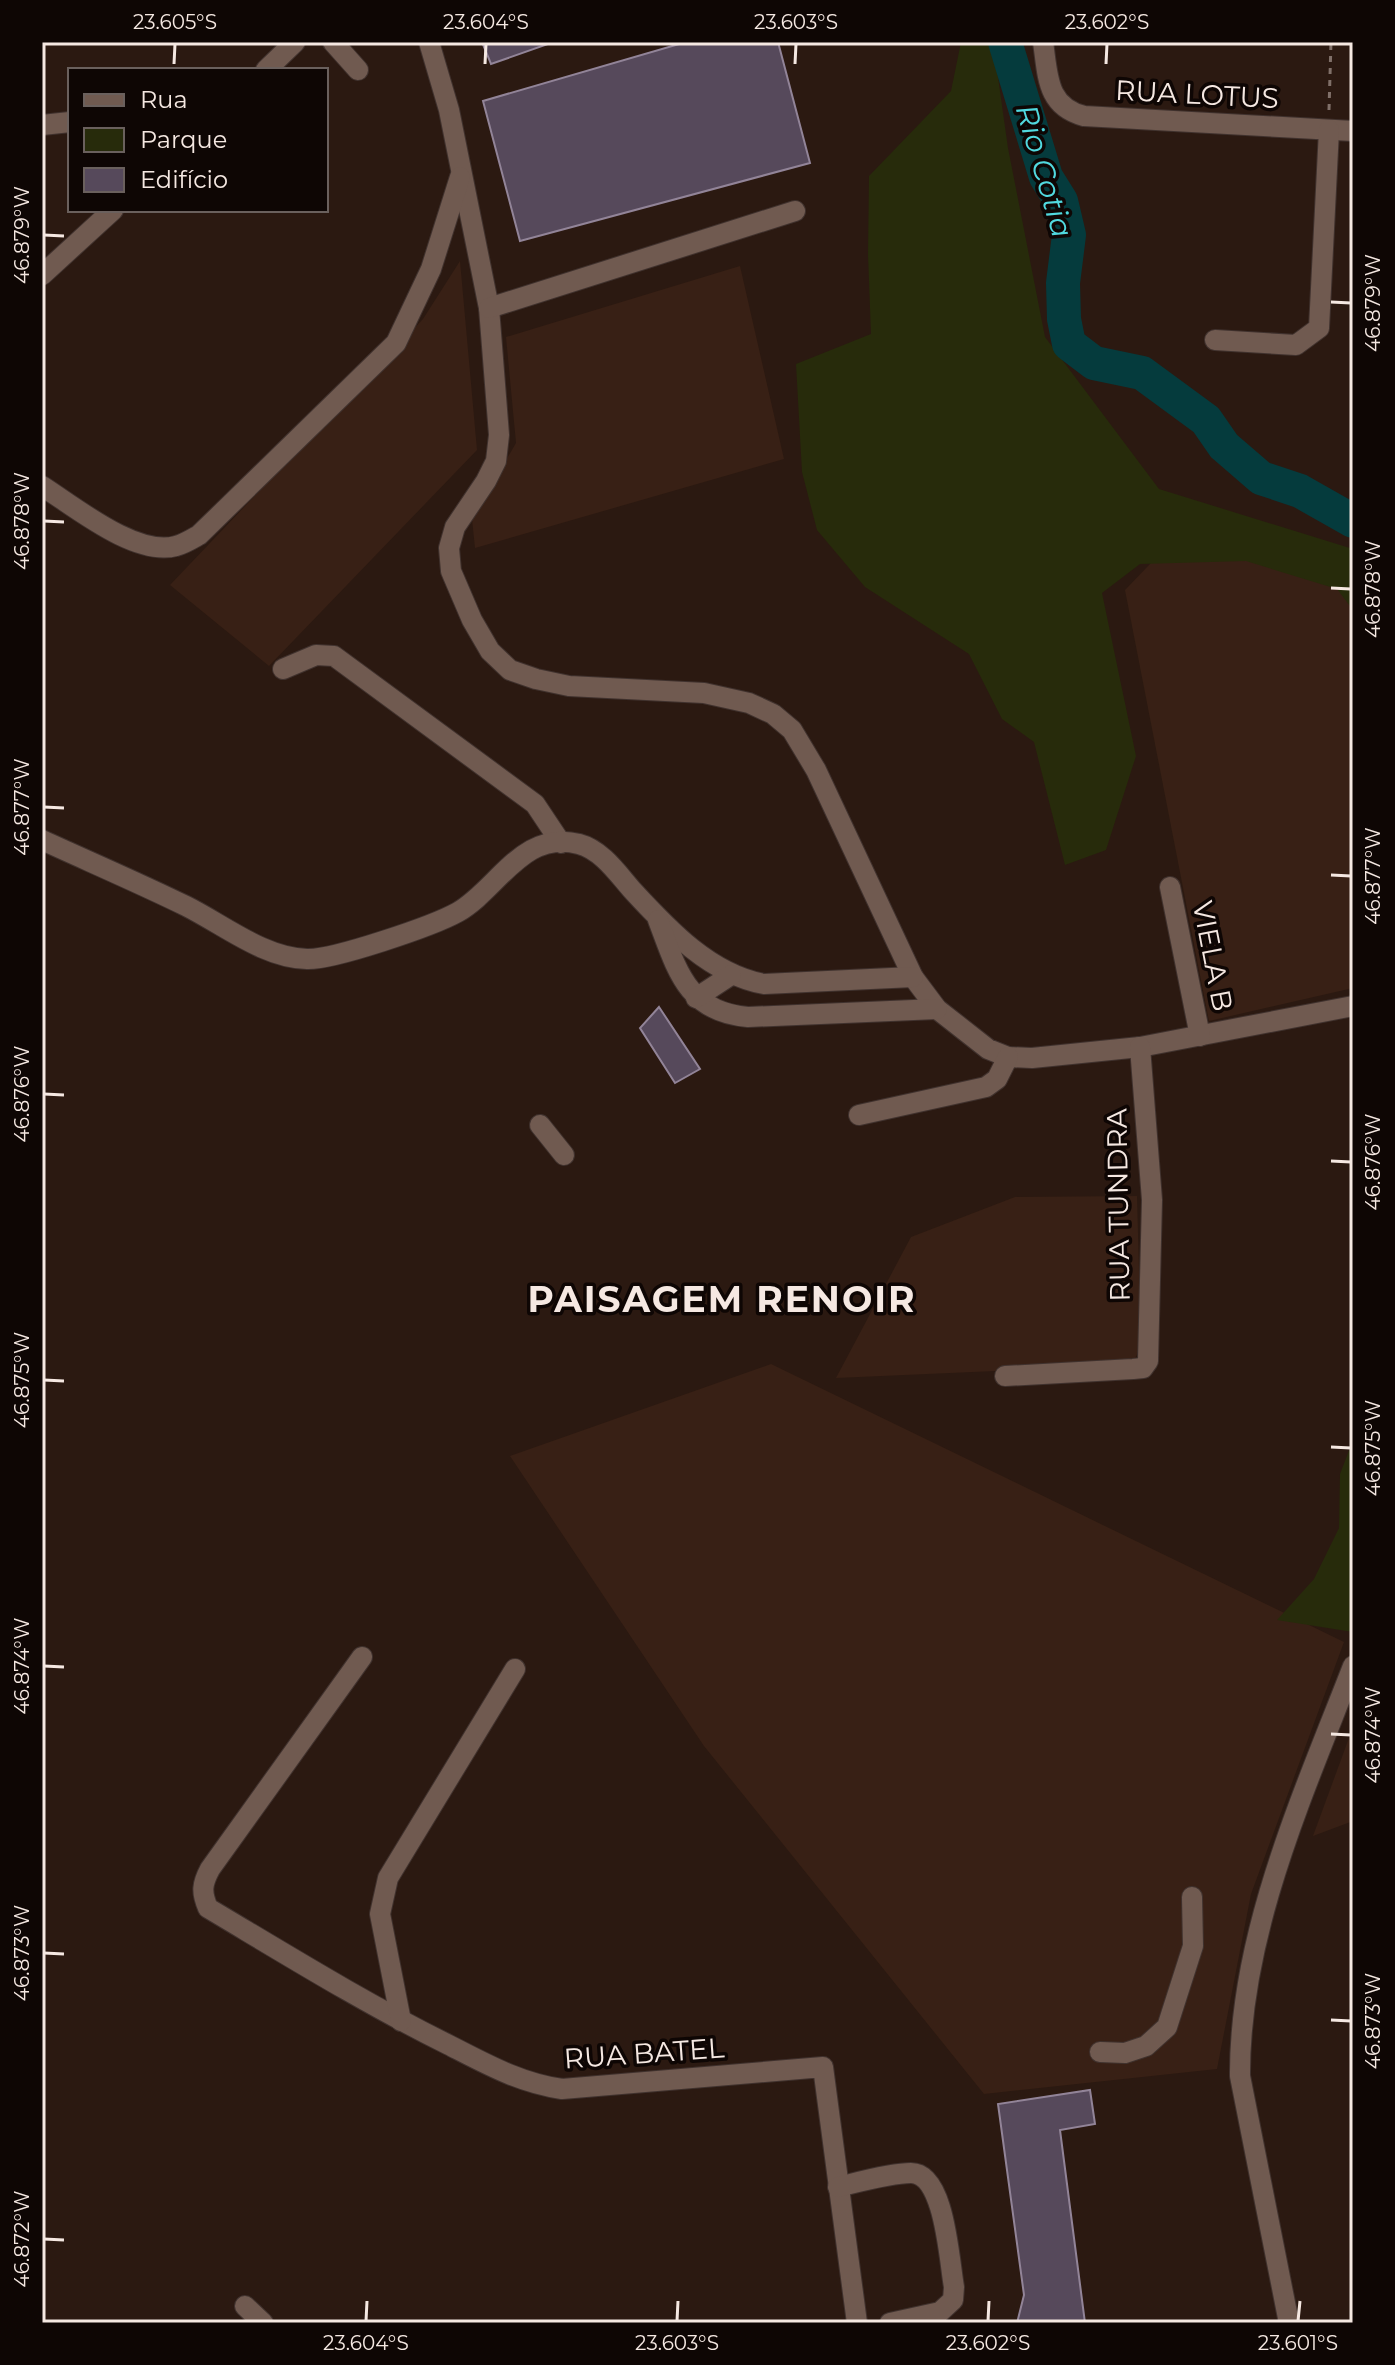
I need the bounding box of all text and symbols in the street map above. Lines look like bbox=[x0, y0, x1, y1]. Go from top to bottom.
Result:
text: 23.605°S bbox=[133, 10, 217, 34]
text: 23.604°S bbox=[443, 10, 529, 34]
text: 23.603°S bbox=[754, 10, 838, 34]
text: 23.602°S bbox=[1065, 10, 1149, 34]
legend bbox=[68, 68, 328, 212]
street label: RUA LOTUS bbox=[1114, 73, 1280, 115]
text: Rua bbox=[140, 85, 188, 114]
water label: Rio Cotia bbox=[1008, 100, 1081, 242]
text: Parque bbox=[140, 125, 227, 154]
text: Edifício bbox=[140, 165, 228, 194]
text: 46.879°W bbox=[10, 186, 34, 284]
text: 46.879°W bbox=[1361, 254, 1385, 352]
text: 46.878°W bbox=[10, 472, 34, 570]
text: 46.878°W bbox=[1361, 540, 1385, 638]
text: 46.877°W bbox=[10, 758, 34, 856]
text: 46.877°W bbox=[1361, 827, 1385, 925]
street label: VIELA B bbox=[1186, 898, 1240, 1014]
text: 46.876°W bbox=[10, 1045, 34, 1143]
street label: RUA TUNDRA bbox=[1099, 1107, 1137, 1302]
text: 46.876°W bbox=[1361, 1113, 1385, 1211]
district label: PAISAGEM RENOIR bbox=[527, 1277, 917, 1321]
text: 46.875°W bbox=[10, 1332, 34, 1428]
text: 46.875°W bbox=[1361, 1400, 1385, 1496]
text: 46.874°W bbox=[10, 1617, 34, 1715]
text: 46.874°W bbox=[1361, 1686, 1385, 1784]
text: 46.873°W bbox=[10, 1905, 34, 2001]
text: 46.873°W bbox=[1361, 1973, 1385, 2069]
street label: RUA BATEL bbox=[563, 2030, 726, 2076]
text: 46.872°W bbox=[10, 2190, 34, 2288]
text: 23.604°S bbox=[323, 2331, 409, 2355]
text: 23.603°S bbox=[635, 2331, 719, 2355]
text: 23.602°S bbox=[946, 2331, 1030, 2355]
text: 23.601°S bbox=[1258, 2331, 1338, 2355]

